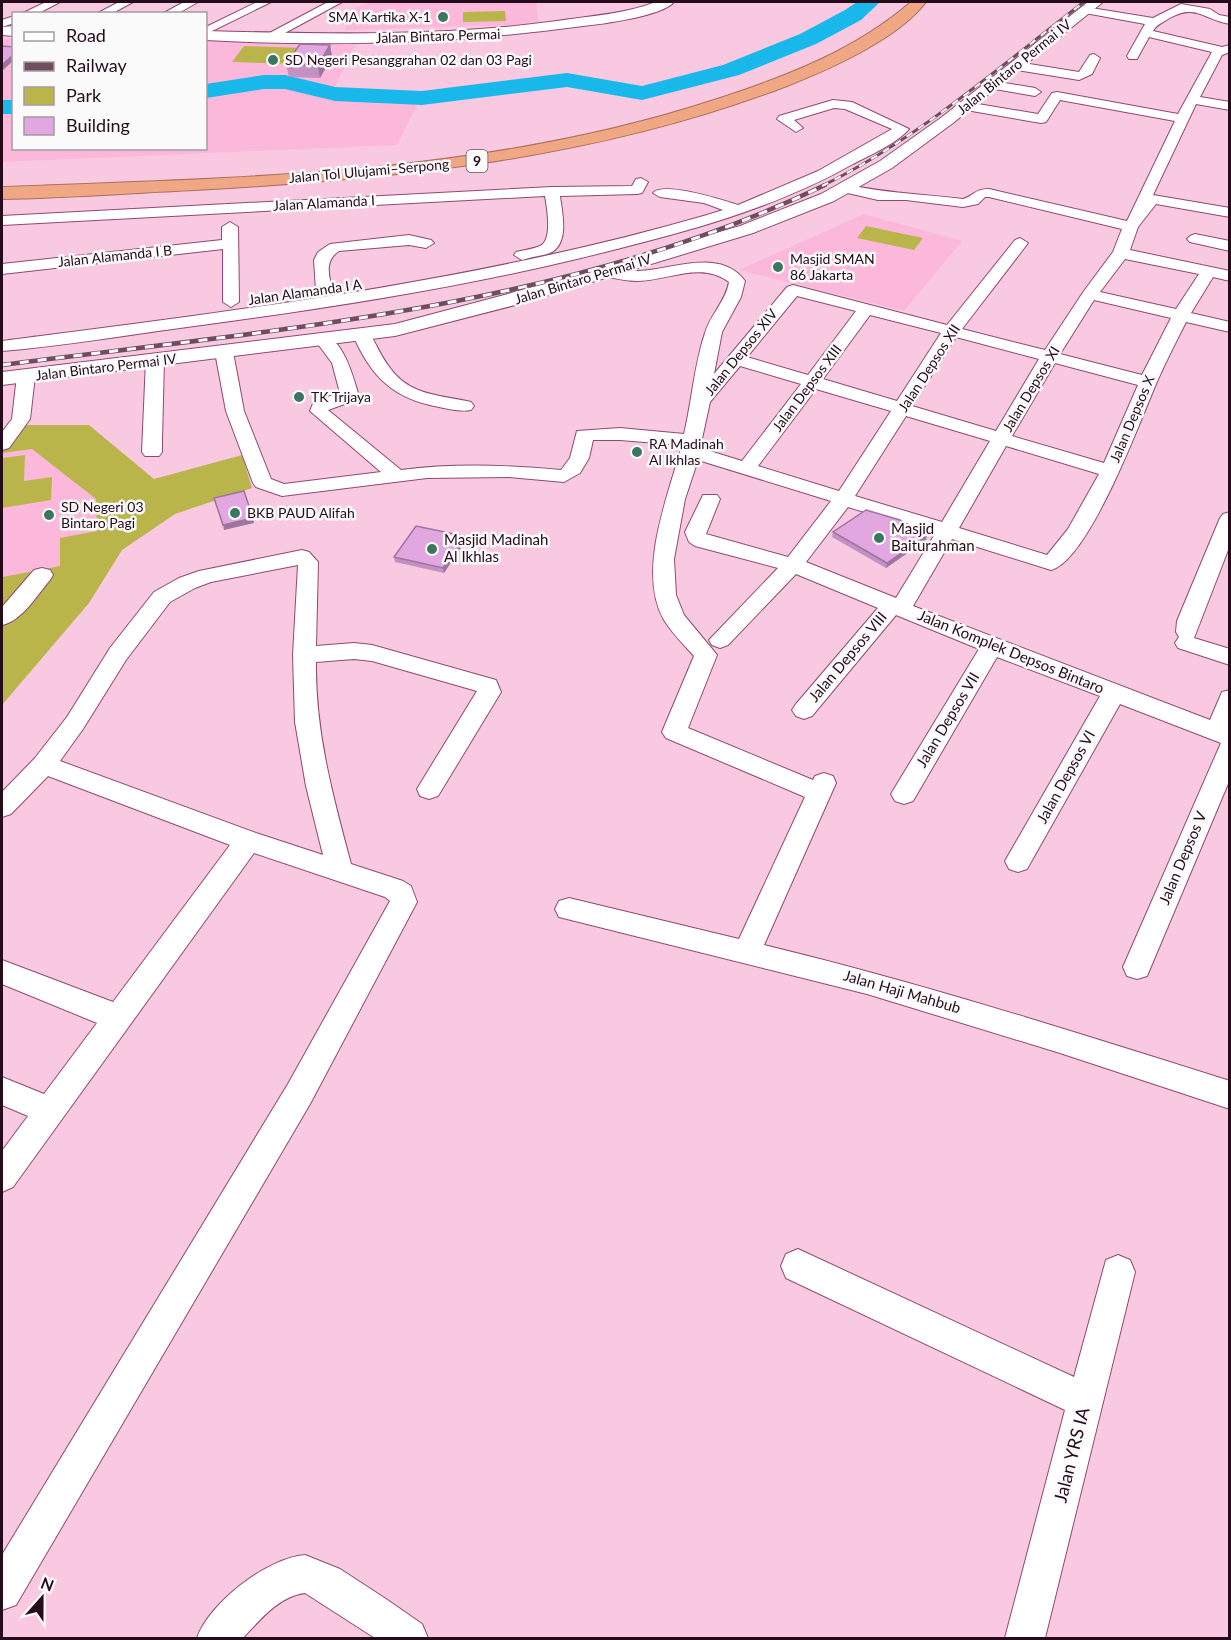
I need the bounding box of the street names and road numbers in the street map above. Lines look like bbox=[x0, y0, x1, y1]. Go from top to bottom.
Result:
street label: Jalan Bintaro Permai IV bbox=[953, 15, 1075, 118]
street label: Jalan Bintaro Permai bbox=[375, 25, 501, 46]
road number: 9 bbox=[466, 150, 488, 172]
street label: Jalan Tol Ulujami–Serpong bbox=[288, 155, 450, 186]
street label: Jalan Alamanda I bbox=[273, 191, 375, 214]
street label: Jalan Alamanda I B bbox=[57, 241, 173, 270]
street label: Jalan Bintaro Permai IV bbox=[513, 250, 654, 307]
street label: Jalan Alamanda I A bbox=[247, 275, 363, 308]
street label: Jalan Depsos XIV bbox=[701, 305, 781, 398]
street label: Jalan Depsos XII bbox=[894, 321, 963, 415]
street label: Jalan Depsos XIII bbox=[768, 341, 845, 435]
street label: Jalan Depsos XI bbox=[998, 343, 1063, 435]
street label: Jalan Bintaro Permai IV bbox=[34, 349, 178, 384]
street label: Jalan Depsos X bbox=[1106, 373, 1157, 465]
street label: Jalan Komplek Depsos Bintaro bbox=[916, 605, 1107, 697]
street label: Jalan Depsos VIII bbox=[804, 608, 890, 705]
street label: Jalan Depsos VII bbox=[912, 669, 983, 770]
street label: Jalan Depsos VI bbox=[1032, 727, 1098, 826]
street label: Jalan Depsos V bbox=[1154, 808, 1210, 907]
street label: Jalan Haji Mahbub bbox=[842, 966, 963, 1016]
street label: Jalan YRS IA bbox=[1049, 1404, 1094, 1505]

